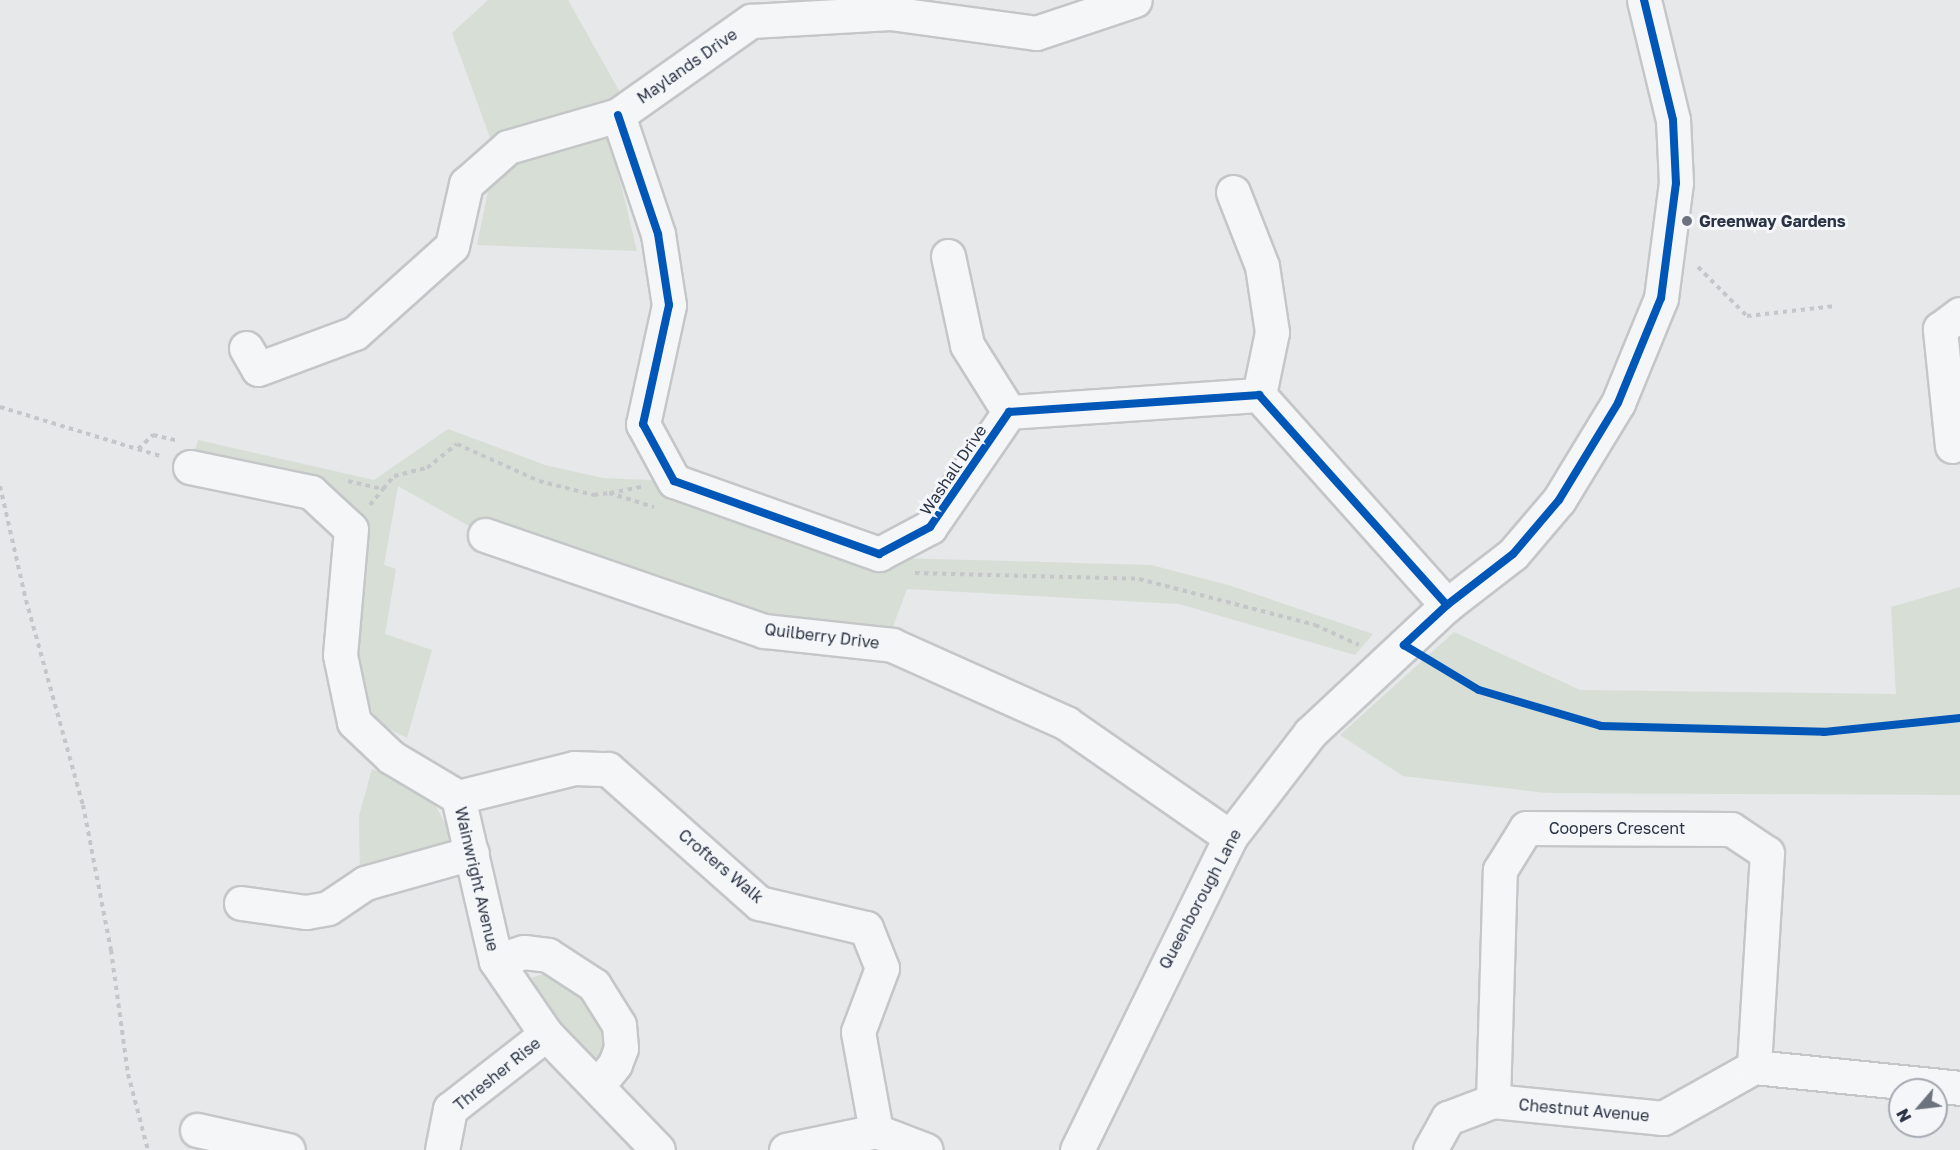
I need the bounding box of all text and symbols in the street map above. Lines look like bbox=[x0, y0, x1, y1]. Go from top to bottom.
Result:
street label: Maylands Drive bbox=[633, 24, 741, 108]
place label: Greenway Gardens bbox=[1699, 211, 1846, 231]
marker: Greenway Gardens bbox=[1680, 214, 1694, 228]
street label: Washall Drive bbox=[916, 421, 990, 519]
street label: Quilberry Drive bbox=[763, 619, 881, 653]
street label: Wainwright Avenue bbox=[451, 805, 503, 953]
street label: Coopers Crescent bbox=[1549, 818, 1685, 838]
street label: Crofters Walk bbox=[675, 825, 767, 907]
street label: Queenborough Lane bbox=[1155, 826, 1245, 972]
street label: Thresher Rise bbox=[450, 1033, 544, 1115]
north arrow bbox=[1888, 1078, 1948, 1138]
street label: Chestnut Avenue bbox=[1518, 1095, 1650, 1125]
text: N bbox=[1892, 1105, 1916, 1126]

